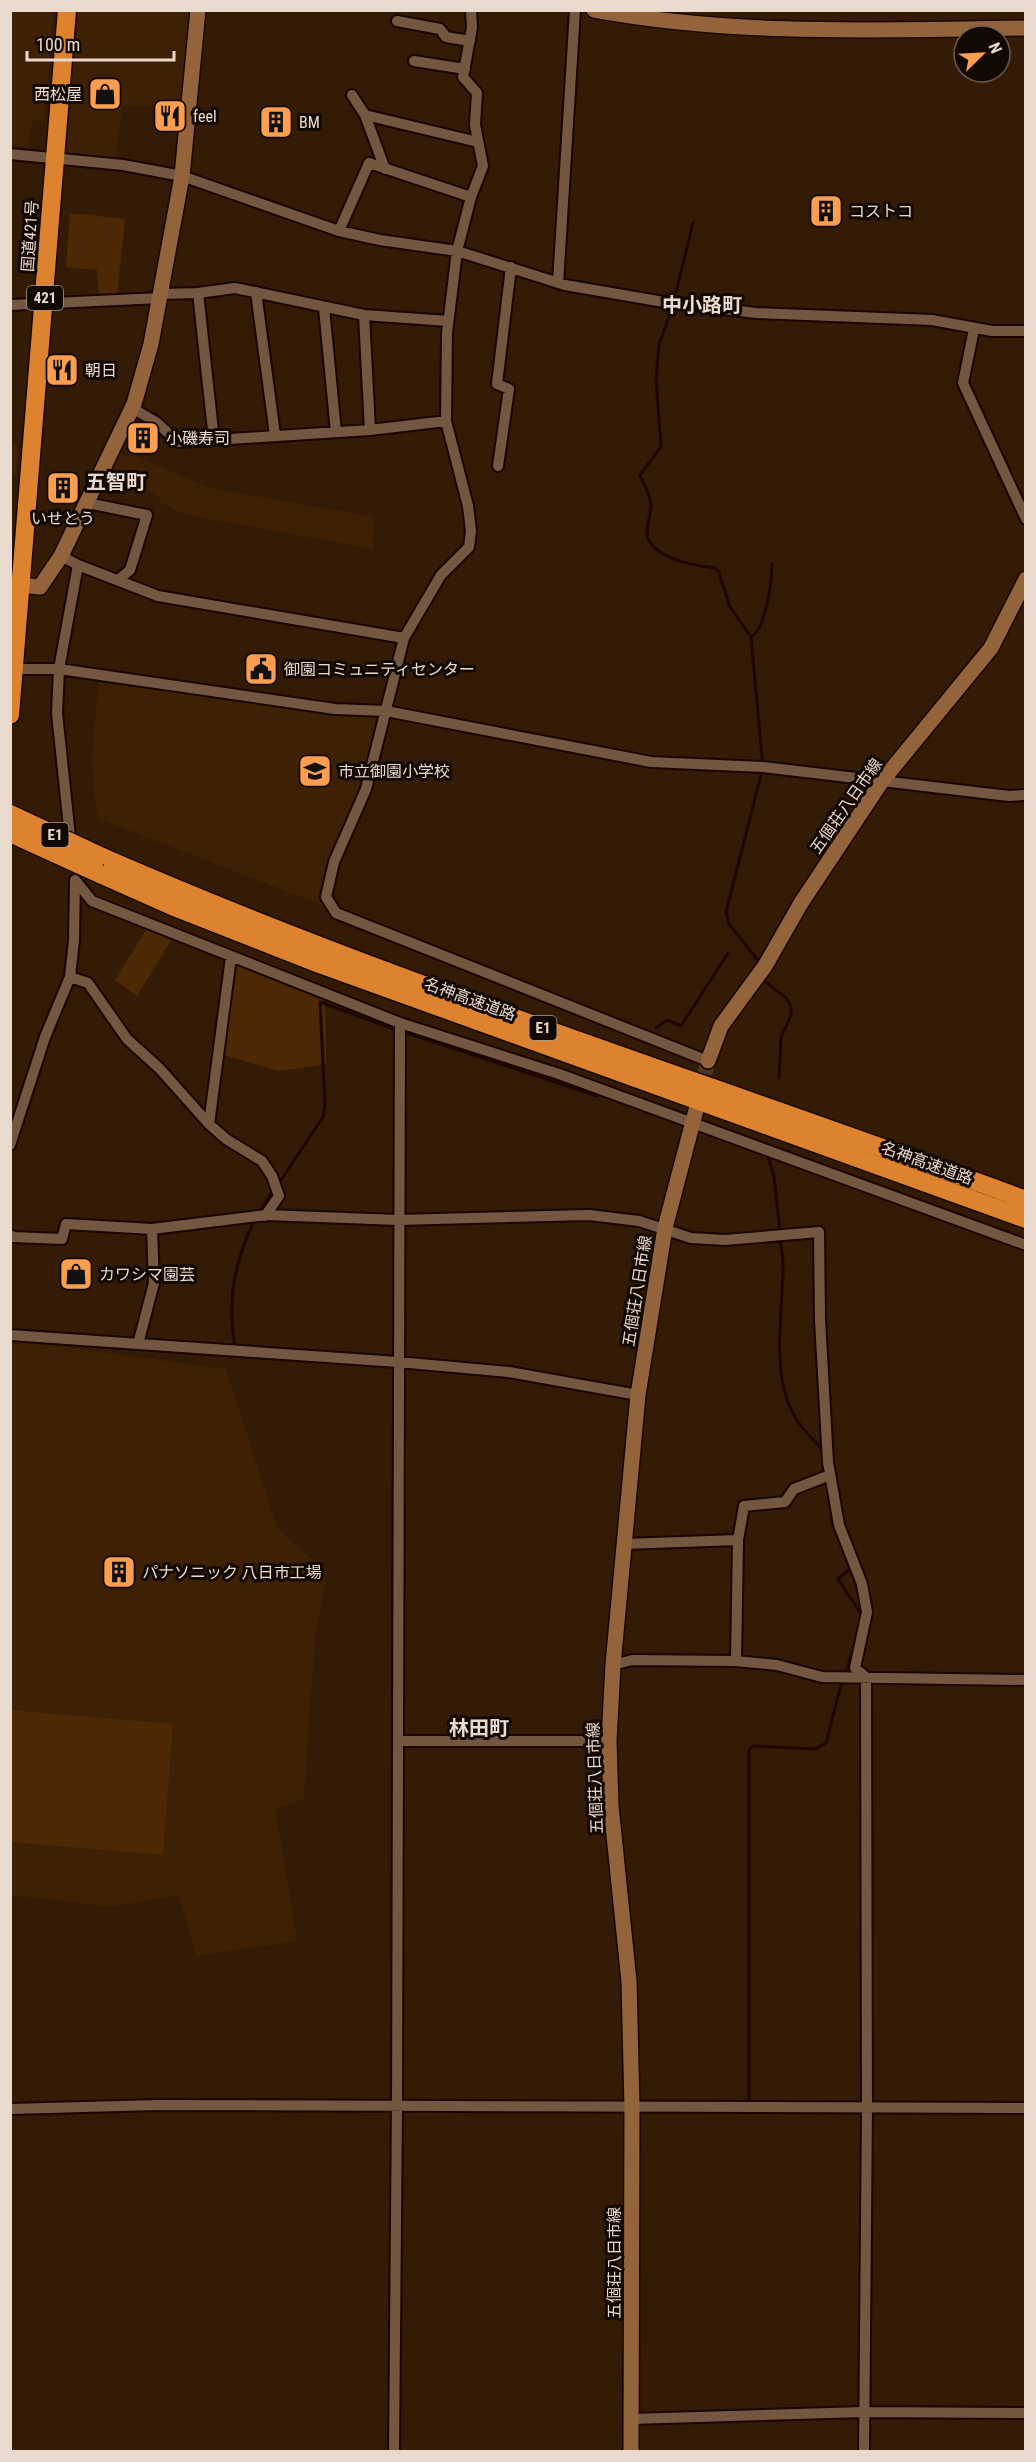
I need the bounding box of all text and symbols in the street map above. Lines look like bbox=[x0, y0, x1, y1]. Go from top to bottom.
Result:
scale bar bbox=[27, 24, 174, 62]
north arrow bbox=[952, 24, 1012, 84]
text: 100 m bbox=[36, 34, 80, 55]
text: N bbox=[985, 40, 1006, 56]
shop icon: 西松屋 bbox=[87, 76, 123, 112]
place label: 西松屋 bbox=[34, 85, 82, 104]
restaurant icon: feel bbox=[152, 98, 188, 134]
building icon: BM bbox=[258, 104, 294, 140]
place label: feel bbox=[193, 107, 217, 126]
place label: BM bbox=[299, 113, 320, 132]
building icon: コストコ bbox=[808, 193, 844, 229]
street label: 国道421号 bbox=[18, 200, 42, 272]
place label: コストコ bbox=[849, 202, 913, 221]
road number: 421 bbox=[27, 286, 63, 310]
district label: 中小路町 bbox=[662, 293, 742, 317]
restaurant icon: 朝日 bbox=[44, 352, 80, 388]
place label: 朝日 bbox=[85, 361, 117, 380]
building icon: 小磯寿司 bbox=[125, 420, 161, 456]
place label: 小磯寿司 bbox=[166, 429, 230, 448]
building icon: いせとう bbox=[45, 470, 81, 506]
district label: 五智町 bbox=[86, 470, 146, 494]
place label: いせとう bbox=[31, 509, 95, 528]
public building icon: 御園コミュニティセンター bbox=[243, 651, 279, 687]
place label: 御園コミュニティセンター bbox=[284, 660, 475, 679]
school or university icon: 市立御園小学校 bbox=[297, 753, 333, 789]
street label: 五個荘八日市線 bbox=[806, 755, 886, 857]
place label: 市立御園小学校 bbox=[338, 762, 450, 781]
road number: E1 bbox=[42, 823, 68, 847]
street label: 名神高速道路 bbox=[422, 974, 518, 1024]
road number: E1 bbox=[530, 1016, 556, 1040]
street label: 名神高速道路 bbox=[879, 1138, 975, 1188]
street label: 五個荘八日市線 bbox=[619, 1234, 655, 1348]
shop icon: カワシマ園芸 bbox=[58, 1256, 94, 1292]
place label: カワシマ園芸 bbox=[99, 1265, 195, 1284]
building icon: パナソニック 八日市工場 bbox=[101, 1554, 137, 1590]
place label: パナソニック 八日市工場 bbox=[142, 1563, 322, 1582]
district label: 林田町 bbox=[449, 1716, 509, 1740]
street label: 五個荘八日市線 bbox=[584, 1722, 606, 1834]
street label: 五個荘八日市線 bbox=[605, 2207, 624, 2319]

